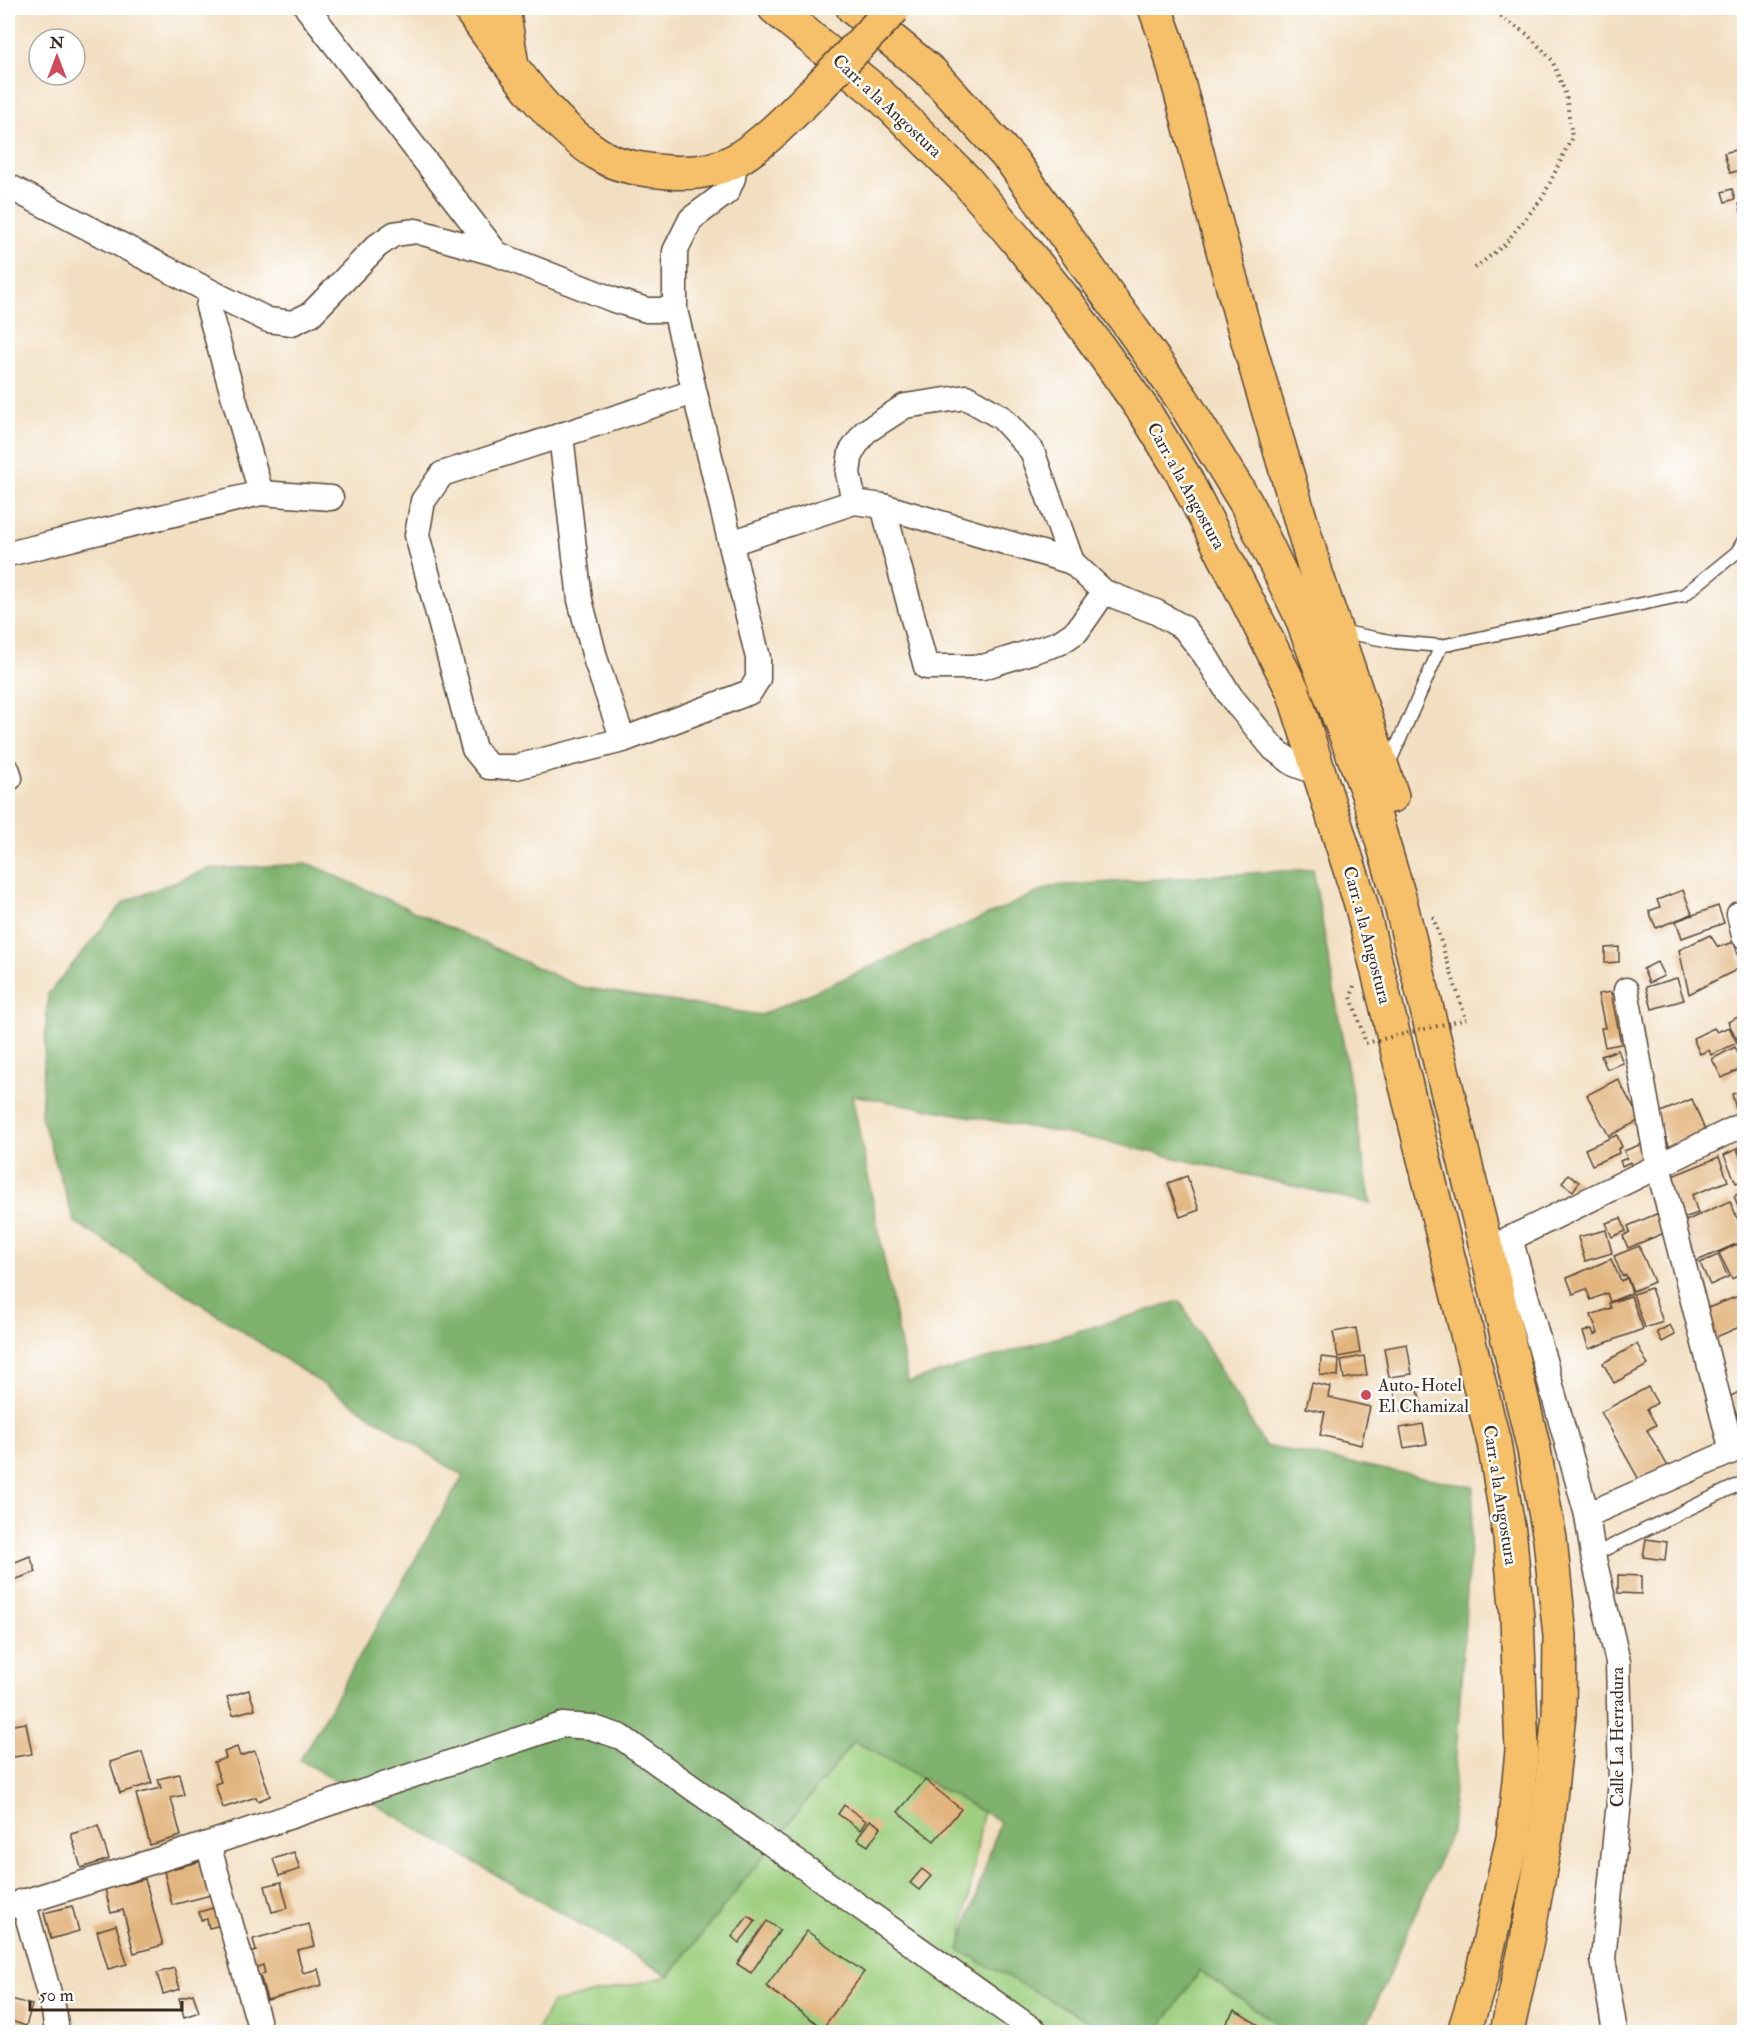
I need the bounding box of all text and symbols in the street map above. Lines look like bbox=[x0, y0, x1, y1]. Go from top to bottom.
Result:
north arrow bbox=[27, 27, 87, 87]
text: N bbox=[49, 33, 65, 53]
street label: Carr. a la Angostura bbox=[827, 49, 947, 163]
street label: Carr. a la Angostura bbox=[1142, 418, 1231, 554]
street label: Carr. a la Angostura bbox=[1338, 864, 1397, 1007]
place label: Auto-Hotel El Chamizal bbox=[1377, 1374, 1469, 1418]
marker: Auto-Hotel El Chamizal bbox=[1359, 1388, 1373, 1402]
street label: Carr. a la Angostura bbox=[1478, 1423, 1523, 1567]
street label: Calle La Herradura bbox=[1606, 1666, 1629, 1807]
scale bar bbox=[30, 1974, 182, 2012]
text: 50 m bbox=[39, 1984, 74, 2007]

